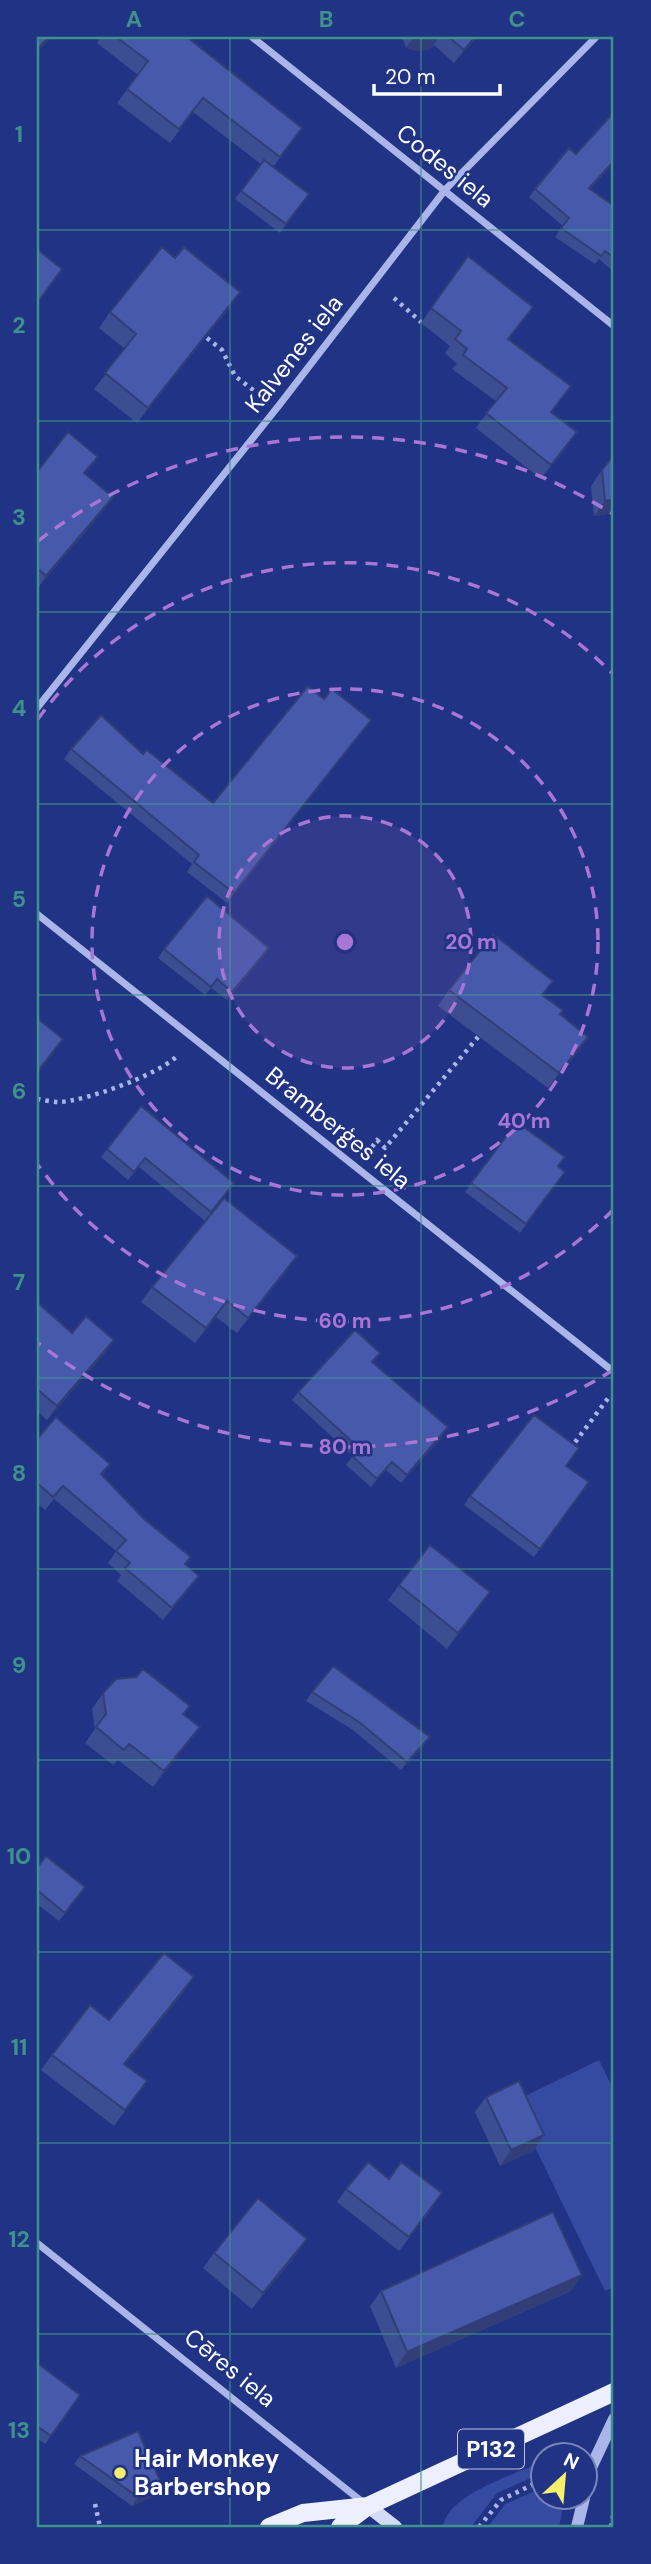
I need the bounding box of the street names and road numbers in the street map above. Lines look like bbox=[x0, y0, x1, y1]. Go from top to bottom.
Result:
street label: Codes iela bbox=[390, 117, 500, 214]
street label: Kalvenes iela bbox=[238, 289, 349, 419]
street label: Bramberģes iela bbox=[259, 1060, 417, 1196]
street label: Cēres iela bbox=[178, 2321, 282, 2414]
road number: P132 bbox=[458, 2430, 524, 2468]

